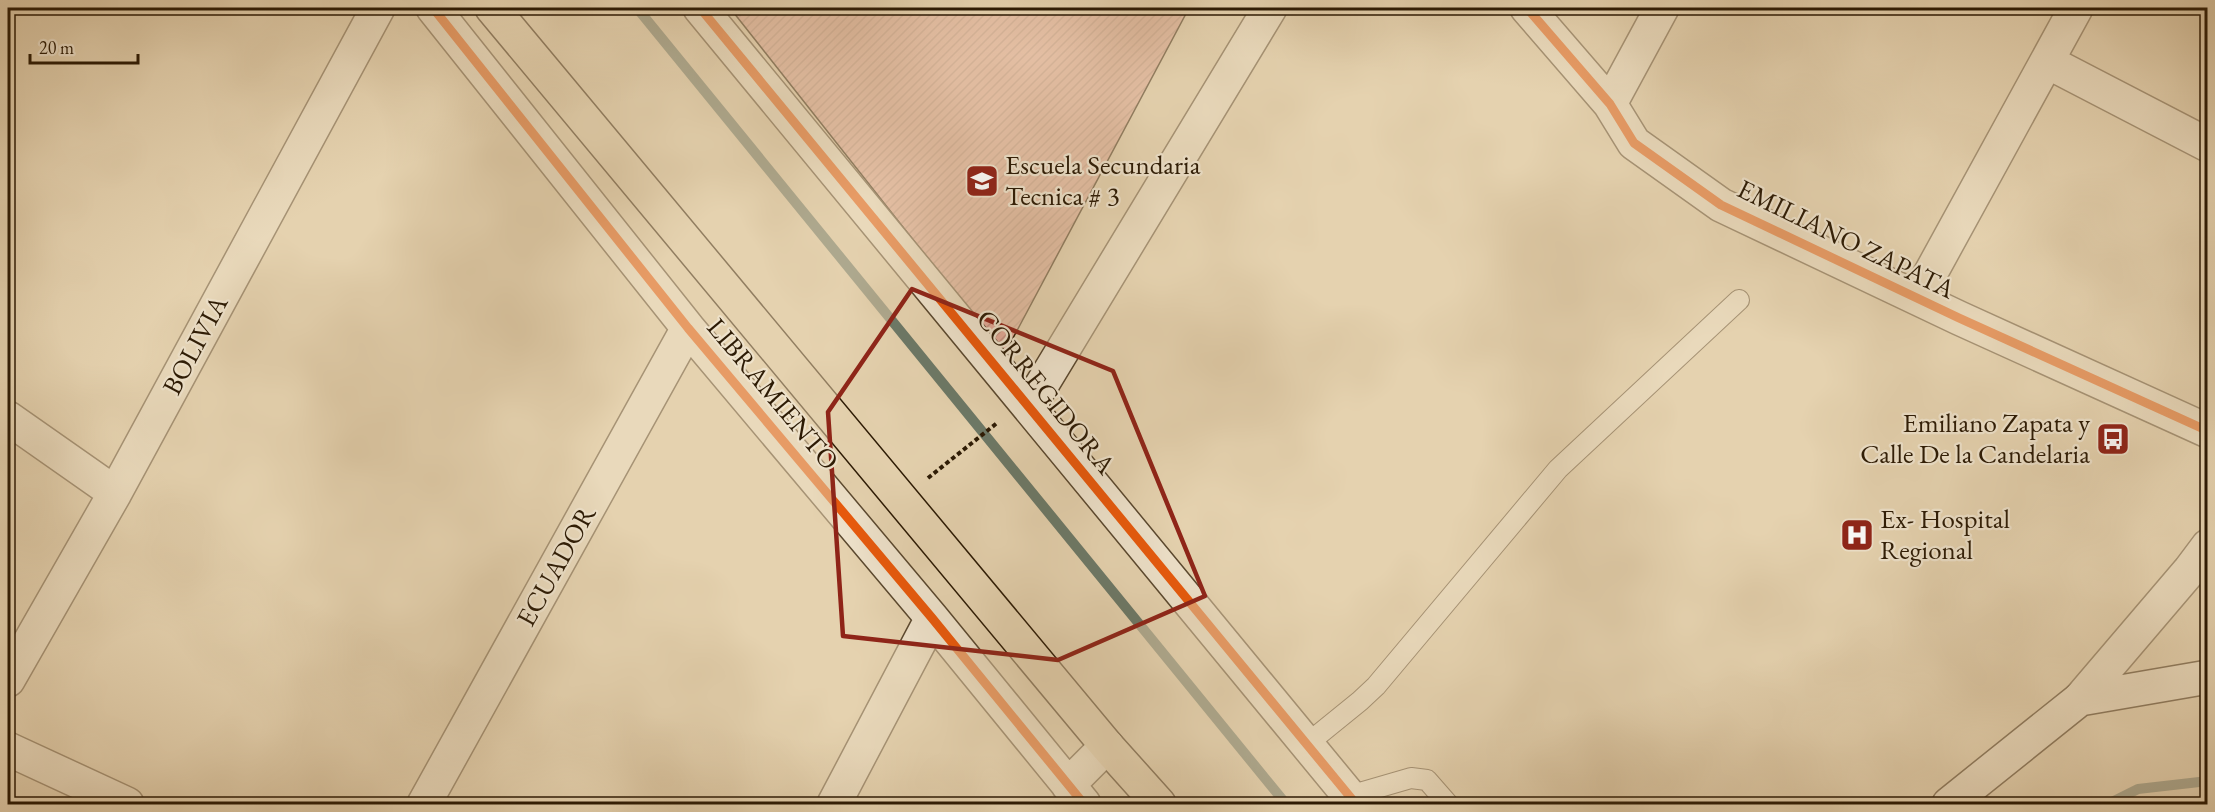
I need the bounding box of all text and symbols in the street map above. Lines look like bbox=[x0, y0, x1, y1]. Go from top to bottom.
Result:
scale bar bbox=[30, 27, 138, 65]
text: 20 m bbox=[39, 36, 74, 59]
place label: Escuela Secundaria Tecnica # 3 bbox=[1005, 147, 1201, 213]
school or university icon: Escuela Secundaria Tecnica # 3 bbox=[964, 163, 1000, 199]
street label: EMILIANO ZAPATA bbox=[1732, 171, 1961, 307]
street label: BOLIVIA bbox=[154, 289, 235, 400]
street label: CORREGIDORA bbox=[969, 302, 1124, 482]
street label: LIBRAMIENTO bbox=[700, 310, 847, 477]
place label: Emiliano Zapata y Calle De la Candelaria bbox=[1860, 405, 2090, 471]
bus stop icon: Emiliano Zapata y Calle De la Candelaria bbox=[2095, 421, 2131, 457]
street label: ECUADOR bbox=[508, 498, 604, 632]
place label: Ex- Hospital Regional bbox=[1880, 501, 2010, 567]
hospital icon: Ex- Hospital Regional bbox=[1839, 517, 1875, 553]

